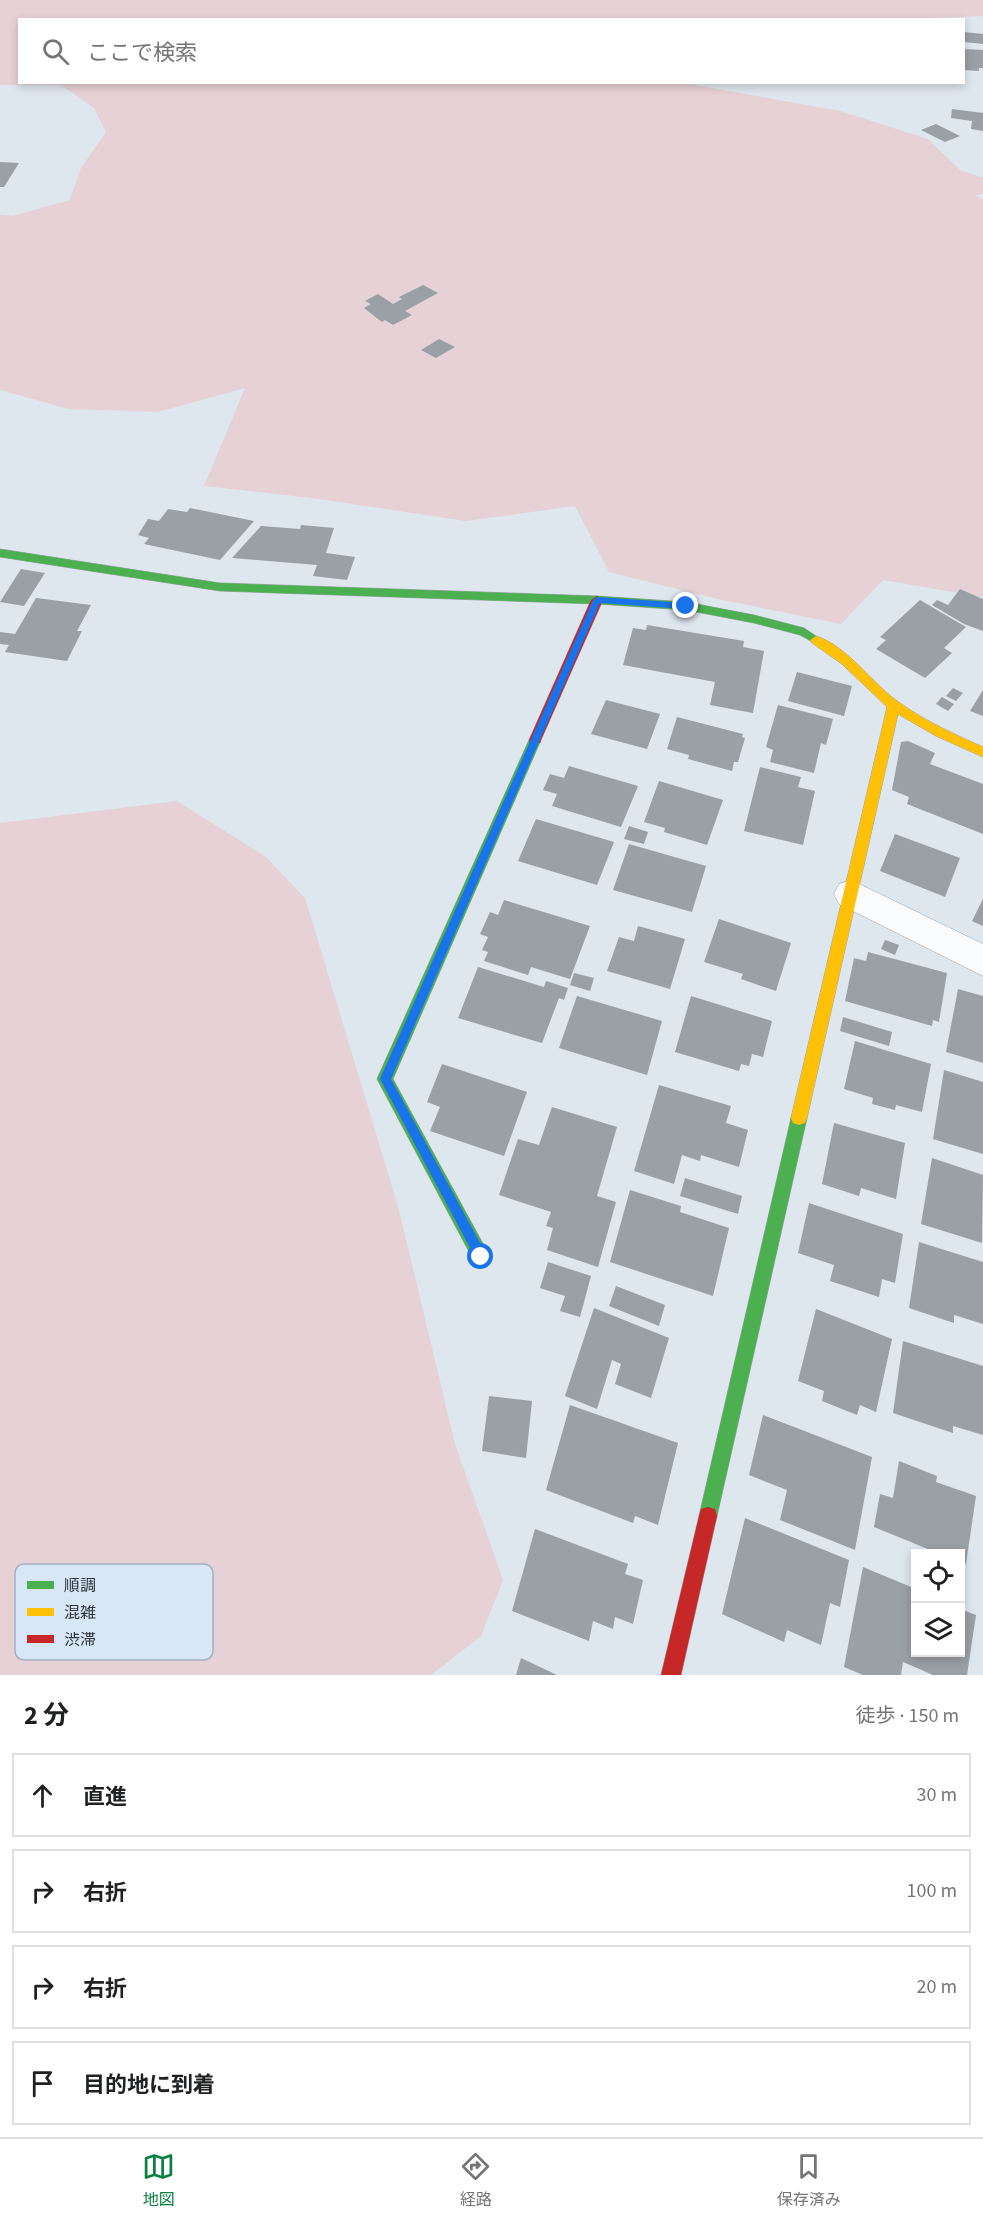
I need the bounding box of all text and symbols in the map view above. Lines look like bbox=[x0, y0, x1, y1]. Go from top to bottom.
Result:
search box bbox=[18, 18, 965, 84]
icon: search bbox=[39, 35, 72, 68]
text: ここで検索 bbox=[87, 37, 197, 69]
route end bbox=[672, 592, 698, 618]
route start bbox=[467, 1243, 493, 1269]
map controls bbox=[911, 1549, 965, 1657]
button: locate bbox=[911, 1549, 965, 1603]
legend bbox=[15, 1564, 213, 1660]
text: 順調 bbox=[64, 1575, 96, 1597]
text: 混雑 bbox=[64, 1602, 96, 1624]
button: layers bbox=[911, 1603, 965, 1657]
text: 渋滞 bbox=[64, 1629, 96, 1651]
text: 2 分 bbox=[24, 1697, 69, 1734]
text: 徒歩 · 150 m bbox=[856, 1702, 959, 1730]
icon: ahead bbox=[26, 1779, 59, 1812]
text: 直進 bbox=[83, 1781, 127, 1813]
text: 30 m bbox=[917, 1781, 957, 1809]
icon: right bbox=[26, 1875, 59, 1908]
text: 右折 bbox=[83, 1877, 127, 1909]
text: 100 m bbox=[907, 1877, 957, 1905]
icon: right bbox=[26, 1971, 59, 2004]
text: 右折 bbox=[83, 1973, 127, 2005]
text: 20 m bbox=[917, 1973, 957, 2001]
icon: arrive bbox=[26, 2067, 59, 2100]
text: 目的地に到着 bbox=[83, 2069, 215, 2101]
tab: 地図 bbox=[142, 2150, 175, 2211]
tab: 経路 bbox=[459, 2150, 492, 2211]
tab: 保存済み bbox=[777, 2150, 841, 2211]

